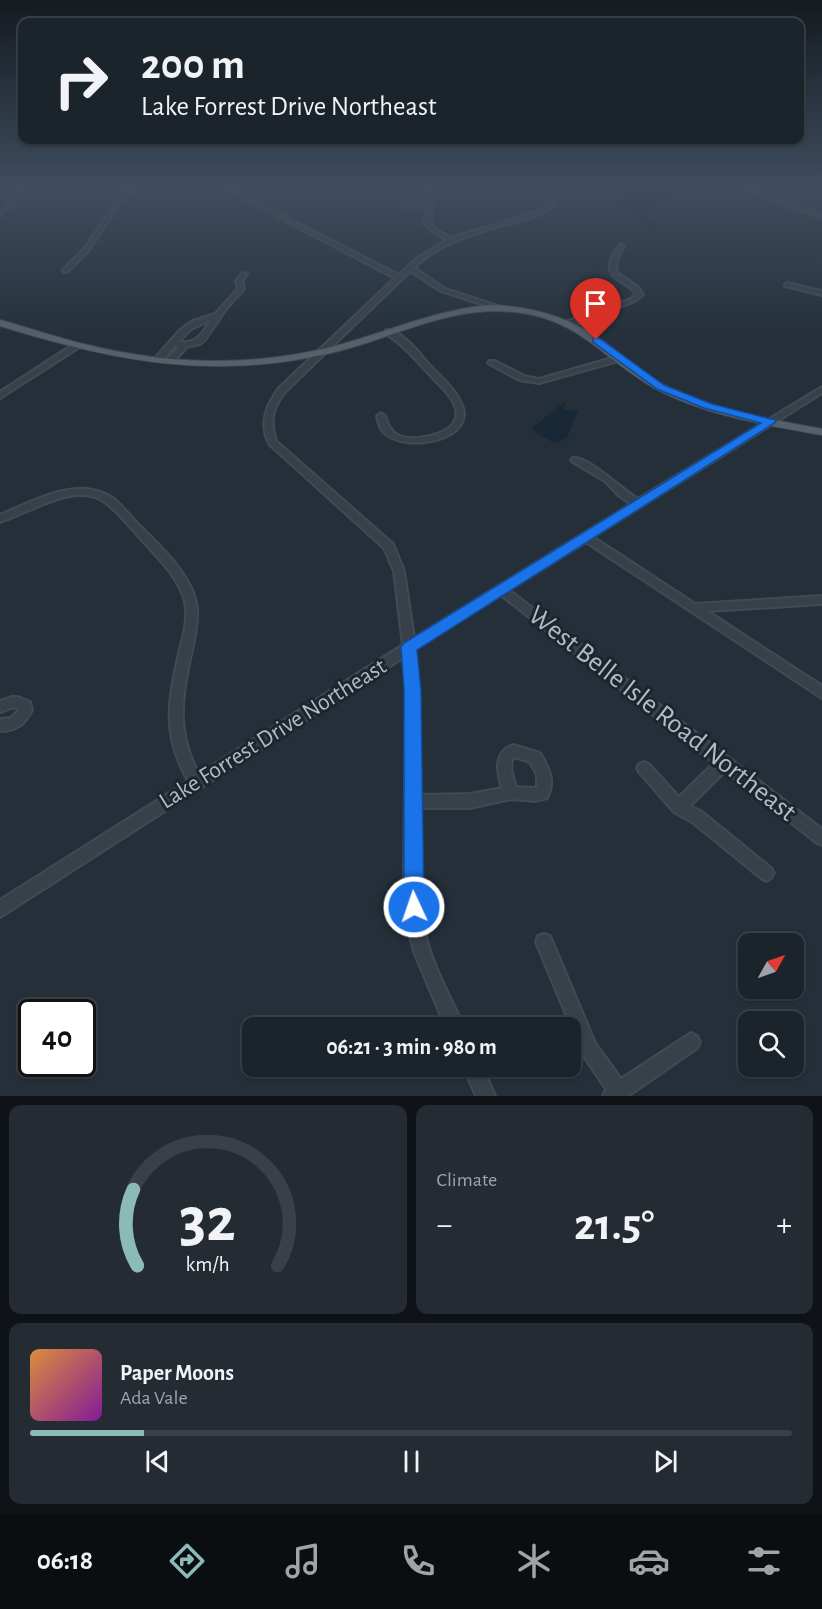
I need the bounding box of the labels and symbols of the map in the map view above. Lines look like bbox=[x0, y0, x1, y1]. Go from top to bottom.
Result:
pin bbox=[570, 278, 621, 340]
street label: West Belle Isle Road Northeast bbox=[523, 601, 801, 827]
street label: Lake Forrest Drive Northeast bbox=[155, 654, 391, 814]
position arrow bbox=[382, 875, 446, 939]
north arrow bbox=[738, 933, 804, 999]
speed limit sign: 40 bbox=[18, 999, 96, 1077]

